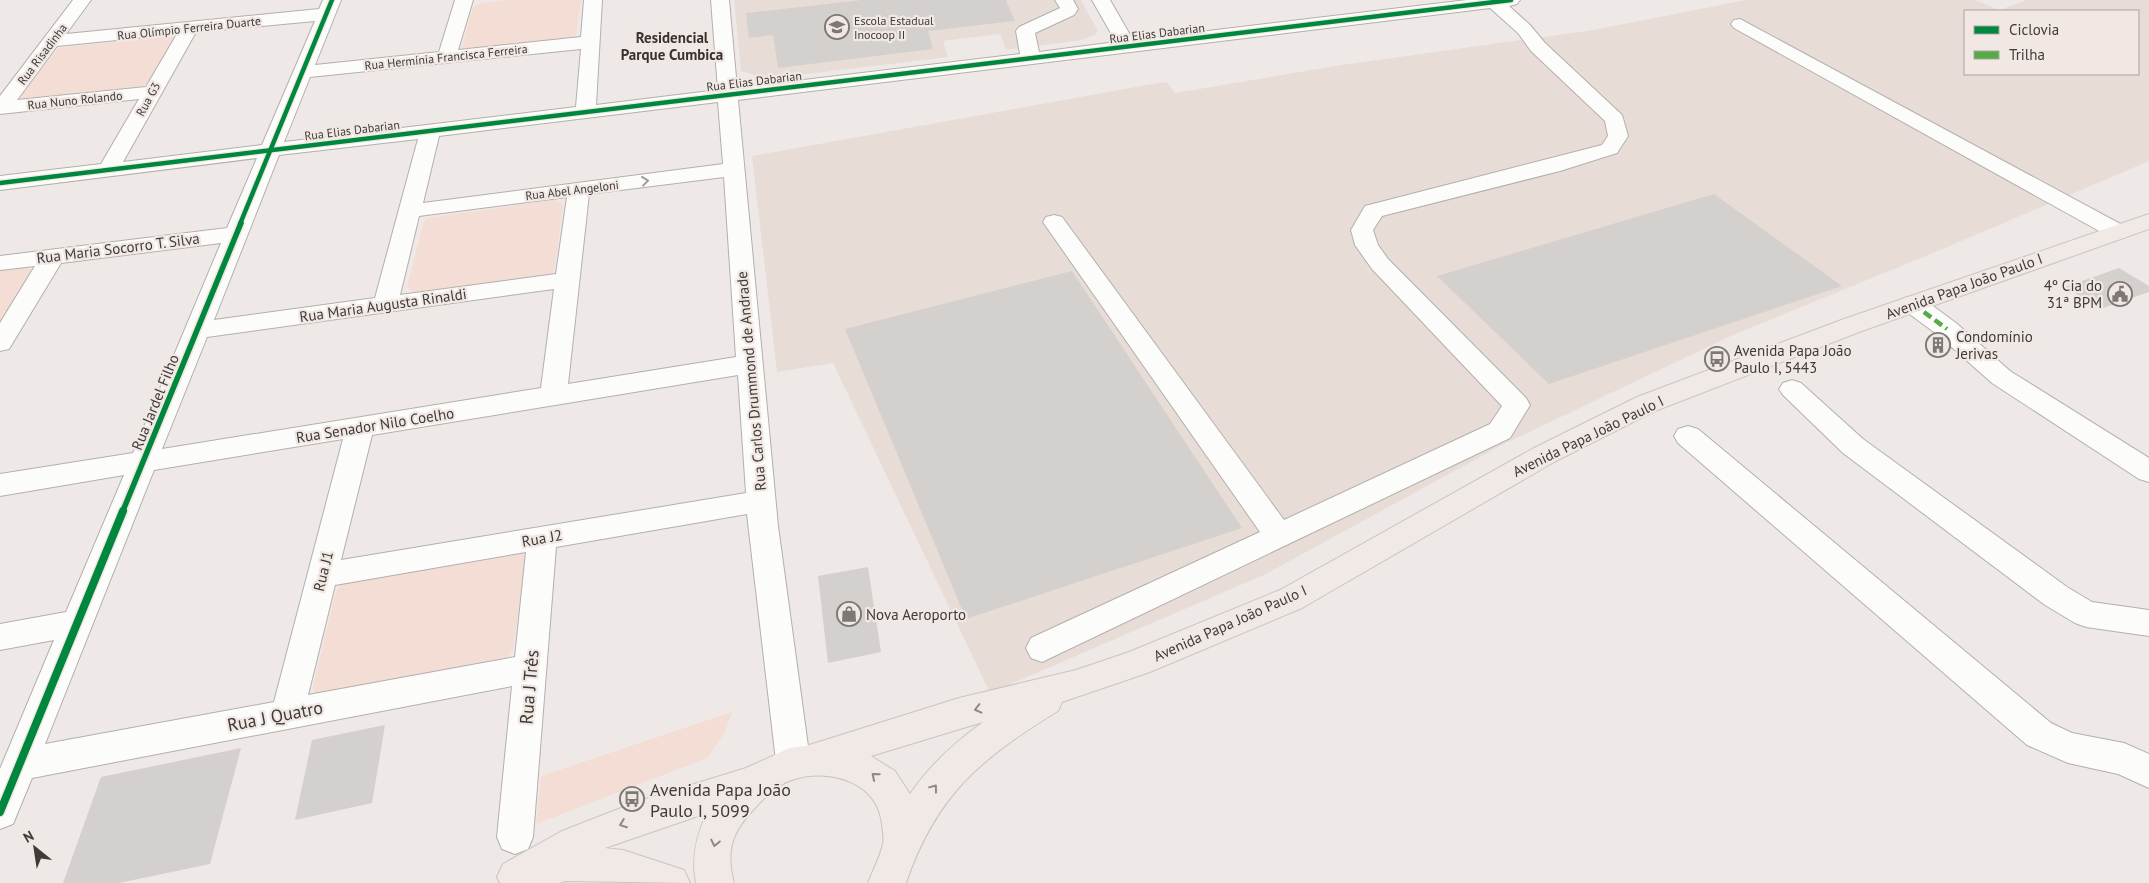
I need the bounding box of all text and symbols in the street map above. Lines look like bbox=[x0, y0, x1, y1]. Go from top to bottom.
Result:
legend bbox=[1964, 10, 2139, 75]
street label: Rua Olímpio Ferreira Duarte bbox=[116, 13, 262, 43]
place label: Escola Estadual Inocoop II bbox=[854, 13, 934, 42]
school or university icon: Escola Estadual Inocoop II bbox=[824, 14, 850, 40]
street label: Rua Risadinha bbox=[14, 20, 70, 88]
street label: Rua Elias Dabarian bbox=[1108, 20, 1206, 46]
text: Ciclovia bbox=[2009, 20, 2059, 39]
district label: Residencial Parque Cumbica bbox=[621, 28, 723, 64]
street label: Rua Hermínia Francisca Ferreira bbox=[364, 41, 528, 73]
text: Trilha bbox=[2009, 45, 2045, 64]
street label: Rua Elias Dabarian bbox=[705, 68, 803, 94]
street label: Rua G3 bbox=[133, 79, 163, 119]
street label: Rua Nuno Rolando bbox=[27, 88, 123, 112]
street label: Rua Elias Dabarian bbox=[303, 117, 401, 143]
one-way arrow bbox=[641, 176, 649, 186]
street label: Rua Abel Angeloni bbox=[524, 177, 620, 203]
street label: Rua Maria Socorro T. Silva bbox=[35, 229, 201, 267]
street label: Avenida Papa João Paulo I bbox=[1883, 249, 2045, 323]
street label: Rua Carlos Drummond de Andrade bbox=[732, 271, 770, 491]
place label: 4º Cia do 31ª BPM bbox=[2044, 276, 2102, 312]
public building icon: 4º Cia do 31ª BPM bbox=[2107, 281, 2133, 307]
street label: Rua Maria Augusta Rinaldi bbox=[298, 284, 468, 326]
place label: Condomínio Jerivas bbox=[1955, 327, 2033, 363]
building icon: Condomínio Jerivas bbox=[1925, 332, 1951, 358]
place label: Avenida Papa João Paulo I, 5443 bbox=[1734, 341, 1851, 377]
bus stop icon: Avenida Papa João Paulo I, 5443 bbox=[1704, 346, 1730, 372]
street label: Rua Jardel Filho bbox=[127, 351, 183, 453]
street label: Avenida Papa João Paulo I bbox=[1509, 391, 1667, 481]
street label: Rua Senador Nilo Coelho bbox=[295, 403, 455, 447]
street label: Rua J2 bbox=[520, 525, 564, 551]
street label: Rua J1 bbox=[309, 549, 337, 593]
street label: Avenida Papa João Paulo I bbox=[1150, 581, 1310, 665]
shop icon: Nova Aeroporto bbox=[836, 601, 862, 627]
place label: Nova Aeroporto bbox=[866, 605, 966, 624]
street label: Rua J Três bbox=[514, 649, 544, 725]
street label: Rua J Quatro bbox=[225, 695, 325, 737]
one-way arrow bbox=[973, 703, 982, 714]
one-way arrow bbox=[871, 773, 880, 782]
place label: Avenida Papa João Paulo I, 5099 bbox=[650, 778, 791, 822]
one-way arrow bbox=[928, 784, 937, 794]
bus stop icon: Avenida Papa João Paulo I, 5099 bbox=[619, 786, 645, 812]
one-way arrow bbox=[619, 818, 628, 828]
north arrow bbox=[10, 823, 60, 873]
text: N bbox=[20, 827, 37, 847]
one-way arrow bbox=[710, 838, 720, 847]

